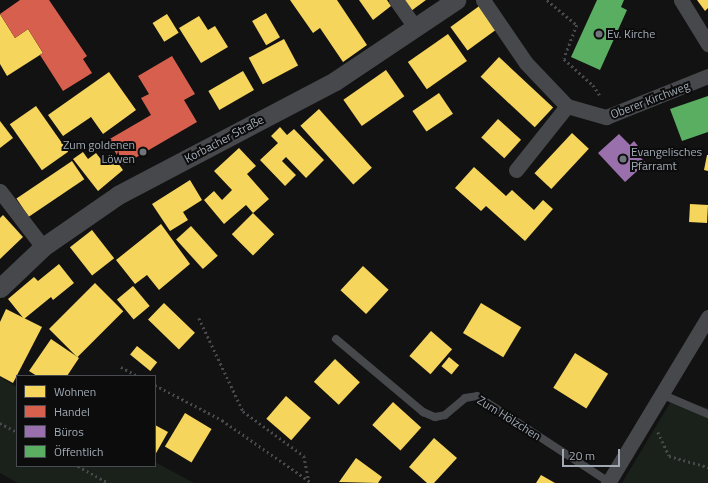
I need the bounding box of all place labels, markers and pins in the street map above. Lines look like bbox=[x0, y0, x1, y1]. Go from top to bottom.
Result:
place label: Ev. Kirche bbox=[607, 27, 655, 41]
marker: Ev. Kirche bbox=[594, 29, 604, 39]
place label: Zum goldenen Löwen bbox=[63, 138, 135, 166]
place label: Evangelisches Pfarramt bbox=[631, 145, 702, 173]
marker: Zum goldenen Löwen bbox=[138, 147, 148, 157]
marker: Evangelisches Pfarramt bbox=[618, 154, 628, 164]

